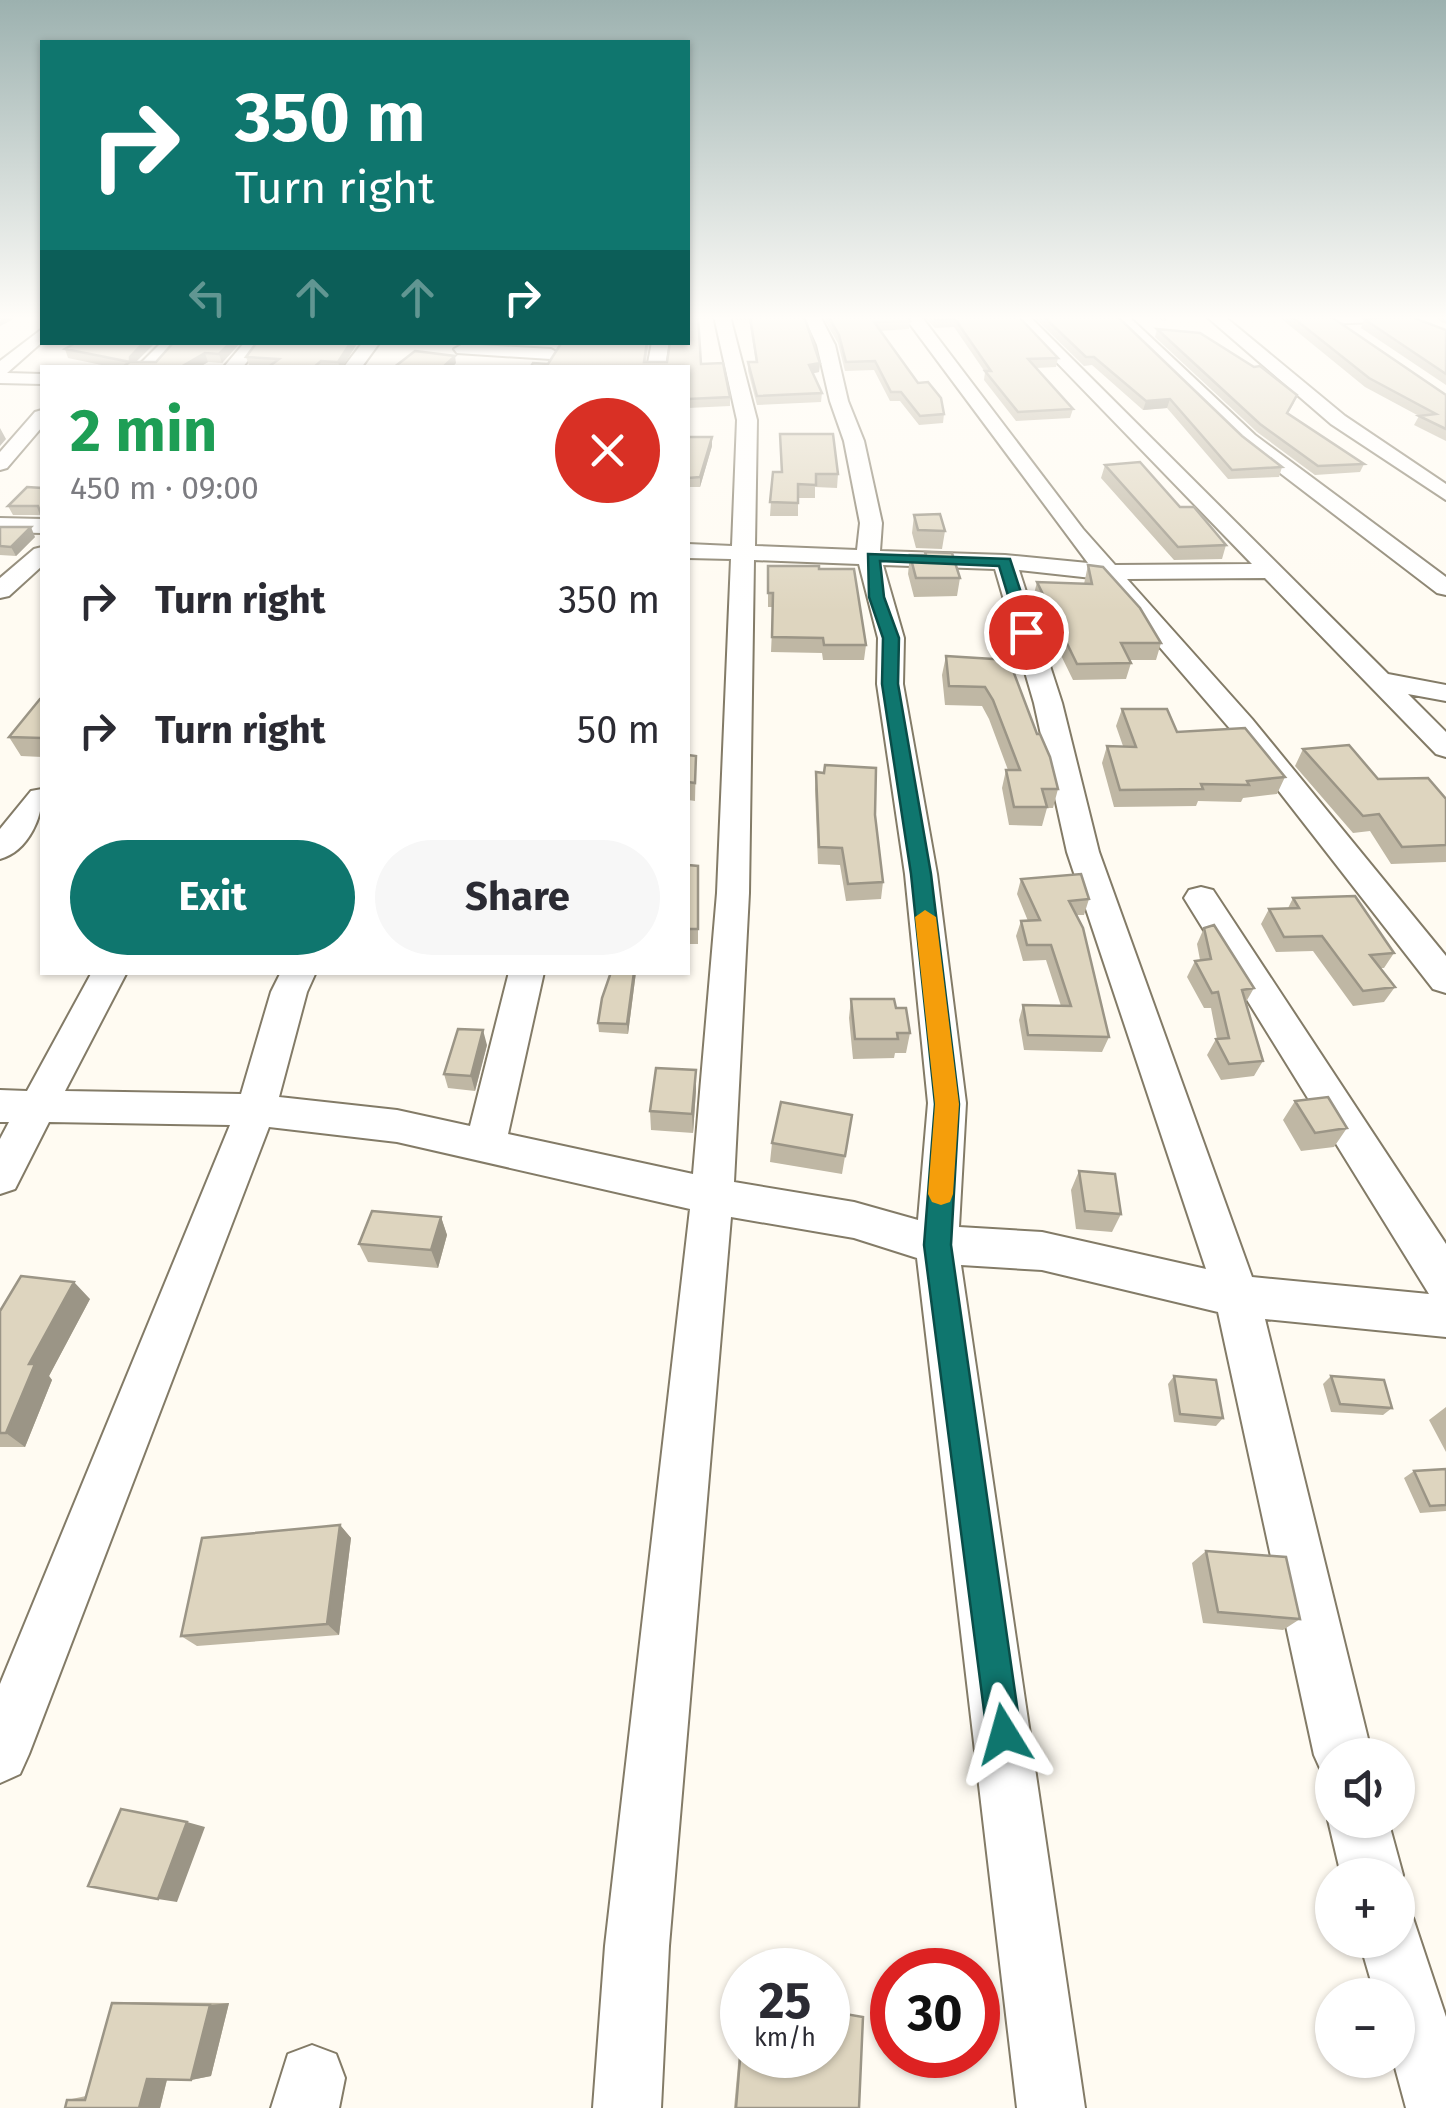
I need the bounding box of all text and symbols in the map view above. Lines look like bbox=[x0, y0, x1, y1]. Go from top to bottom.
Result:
text: 350 m bbox=[235, 76, 426, 160]
icon: right bbox=[70, 80, 200, 210]
text: Turn right bbox=[235, 161, 434, 215]
icon: left bbox=[180, 270, 235, 325]
icon: ahead bbox=[285, 270, 340, 325]
icon: ahead bbox=[390, 270, 445, 325]
icon: right bbox=[495, 270, 550, 325]
text: 2 min bbox=[70, 395, 217, 467]
button: close bbox=[555, 398, 660, 503]
text: 450 m · 09:00 bbox=[70, 469, 259, 507]
icon: right bbox=[70, 573, 125, 628]
text: Turn right bbox=[155, 577, 325, 623]
text: 350 m bbox=[558, 577, 660, 623]
pin bbox=[984, 590, 1069, 675]
icon: arrive bbox=[999, 605, 1054, 660]
icon: right bbox=[70, 703, 125, 758]
text: Turn right bbox=[155, 707, 325, 753]
text: 50 m bbox=[577, 707, 660, 753]
button: Exit bbox=[70, 840, 355, 955]
button: Share bbox=[375, 840, 660, 955]
position arrow bbox=[952, 1682, 1056, 1786]
map controls bbox=[1315, 1738, 1415, 2078]
button: sound bbox=[1315, 1738, 1415, 1838]
button: + bbox=[1315, 1858, 1415, 1958]
speed limit sign: 30 bbox=[870, 1948, 1000, 2078]
text: 25 bbox=[759, 1971, 811, 2031]
button: − bbox=[1315, 1978, 1415, 2078]
text: km/h bbox=[754, 2023, 816, 2053]

